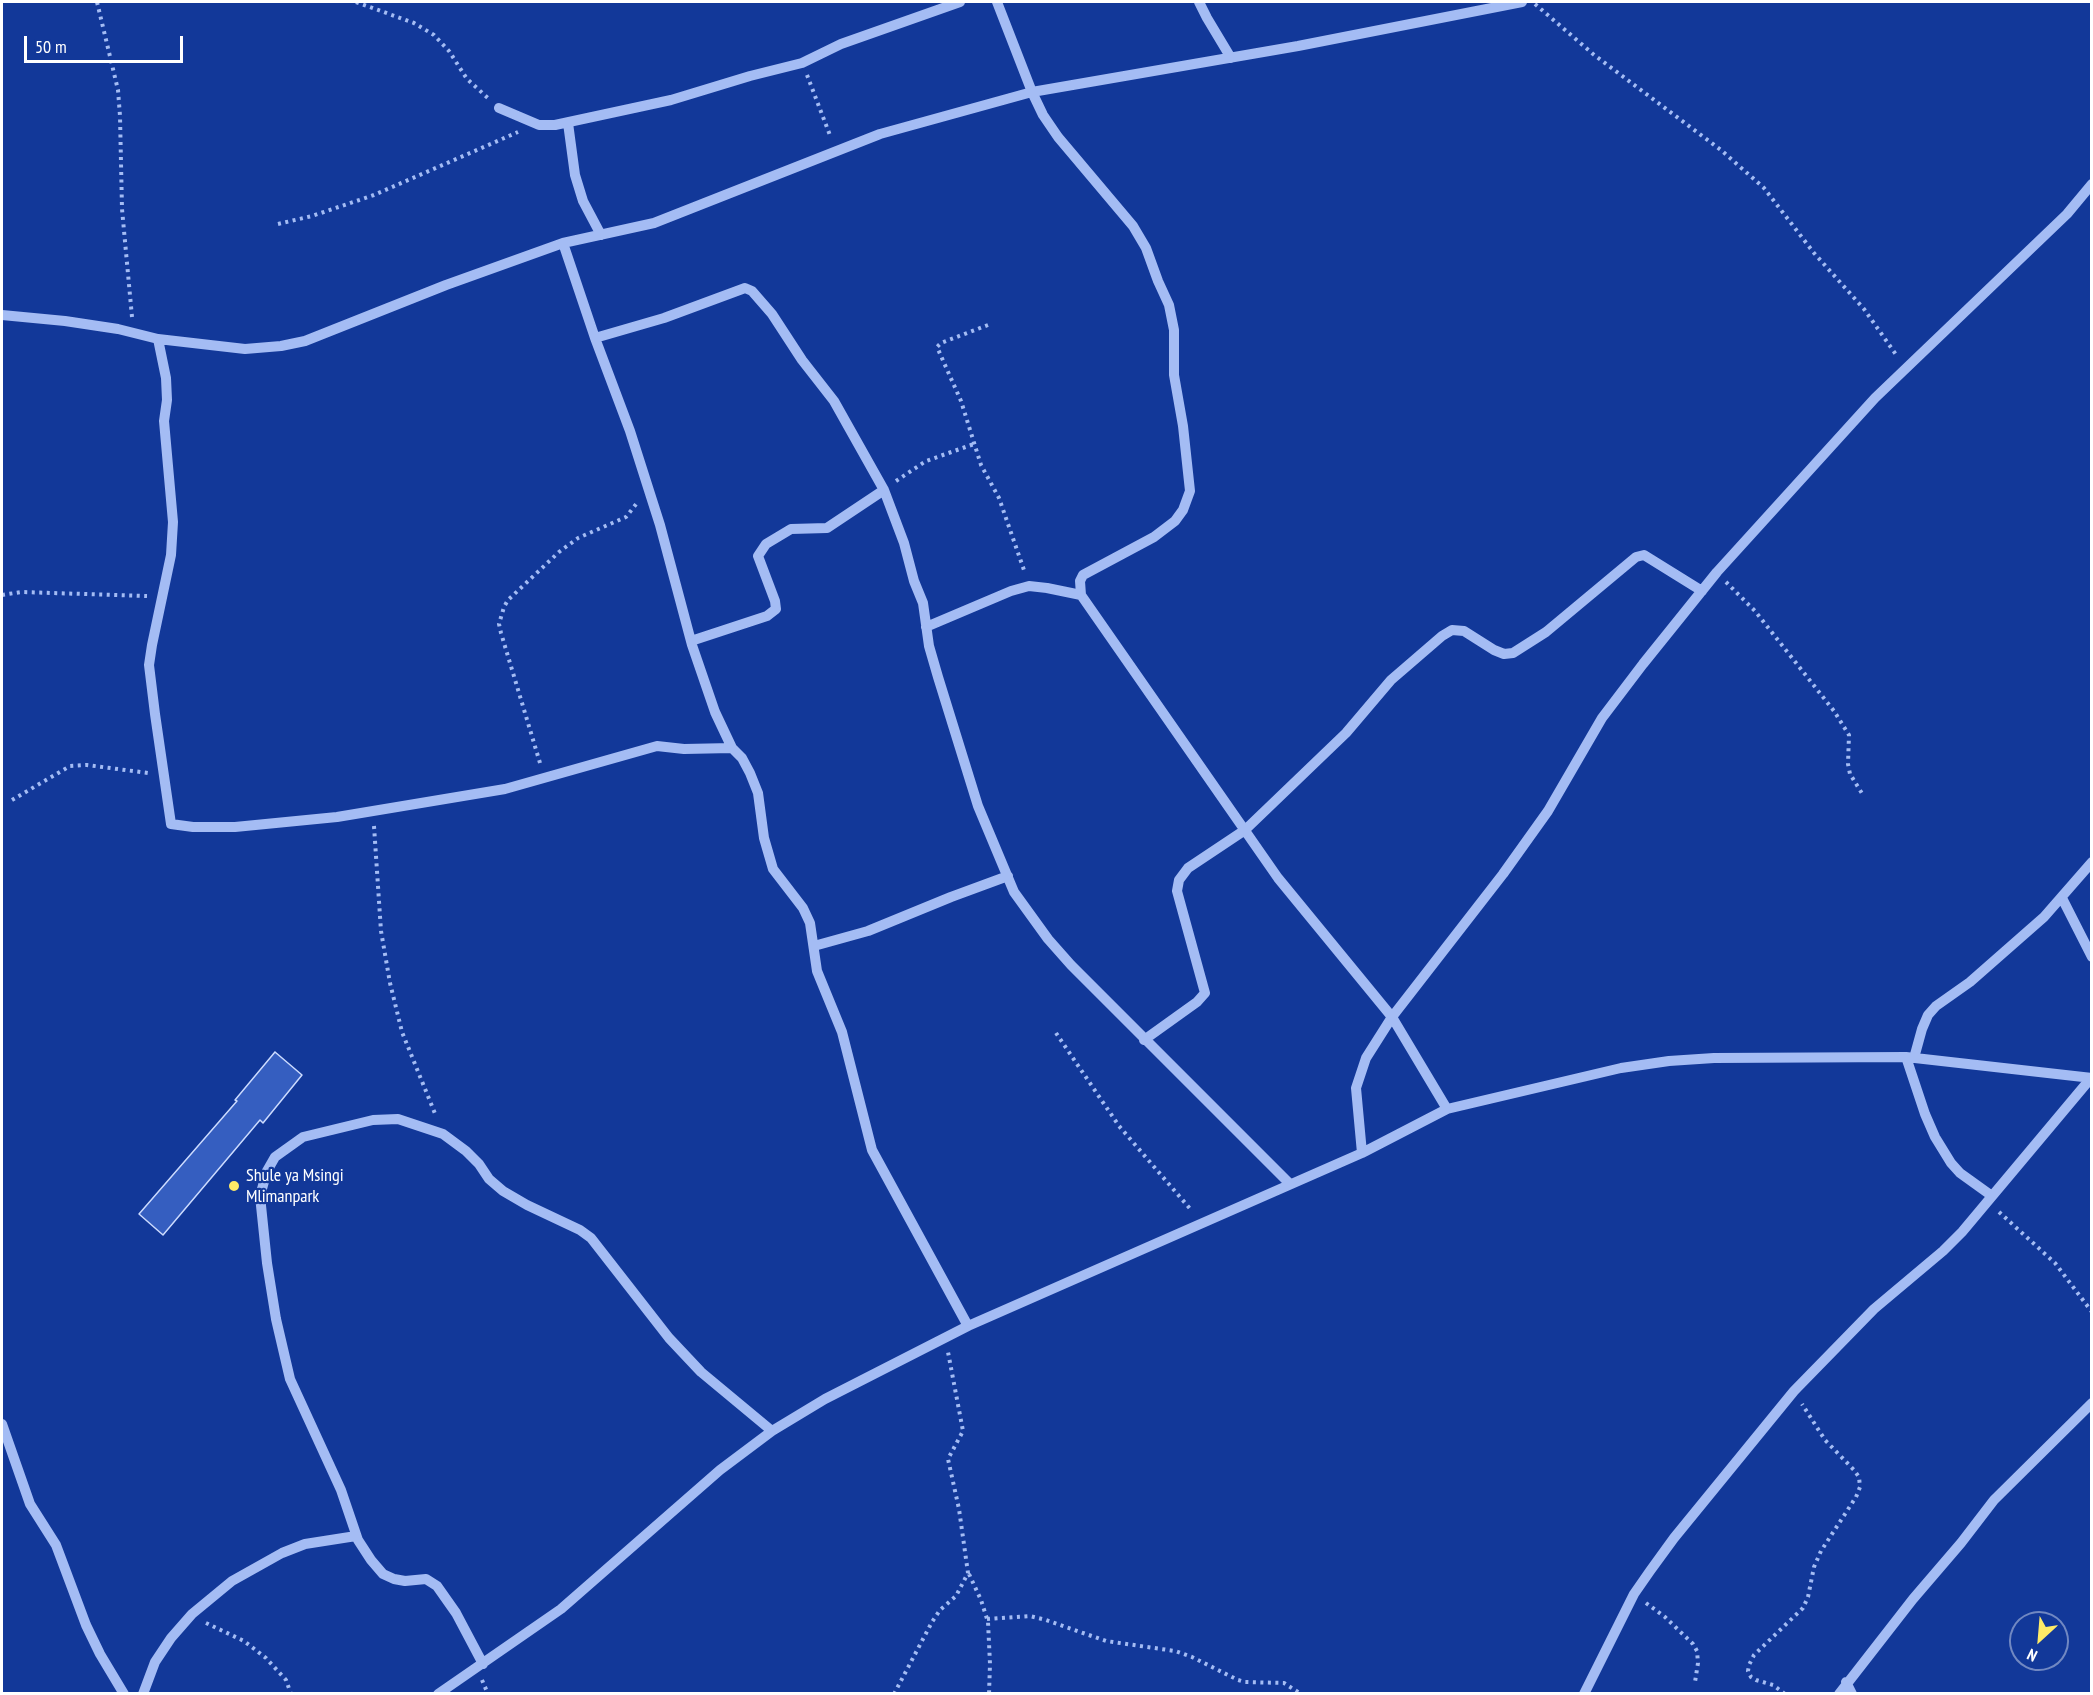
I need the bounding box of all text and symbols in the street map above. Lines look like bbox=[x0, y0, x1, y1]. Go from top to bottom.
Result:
scale bar bbox=[27, 24, 186, 62]
text: 50 m bbox=[35, 35, 67, 58]
place label: Shule ya Msingi Mlimanpark bbox=[246, 1165, 344, 1208]
marker: Shule ya Msingi Mlimanpark bbox=[227, 1179, 241, 1193]
north arrow bbox=[2009, 1611, 2069, 1671]
text: N bbox=[2024, 1645, 2040, 1666]

